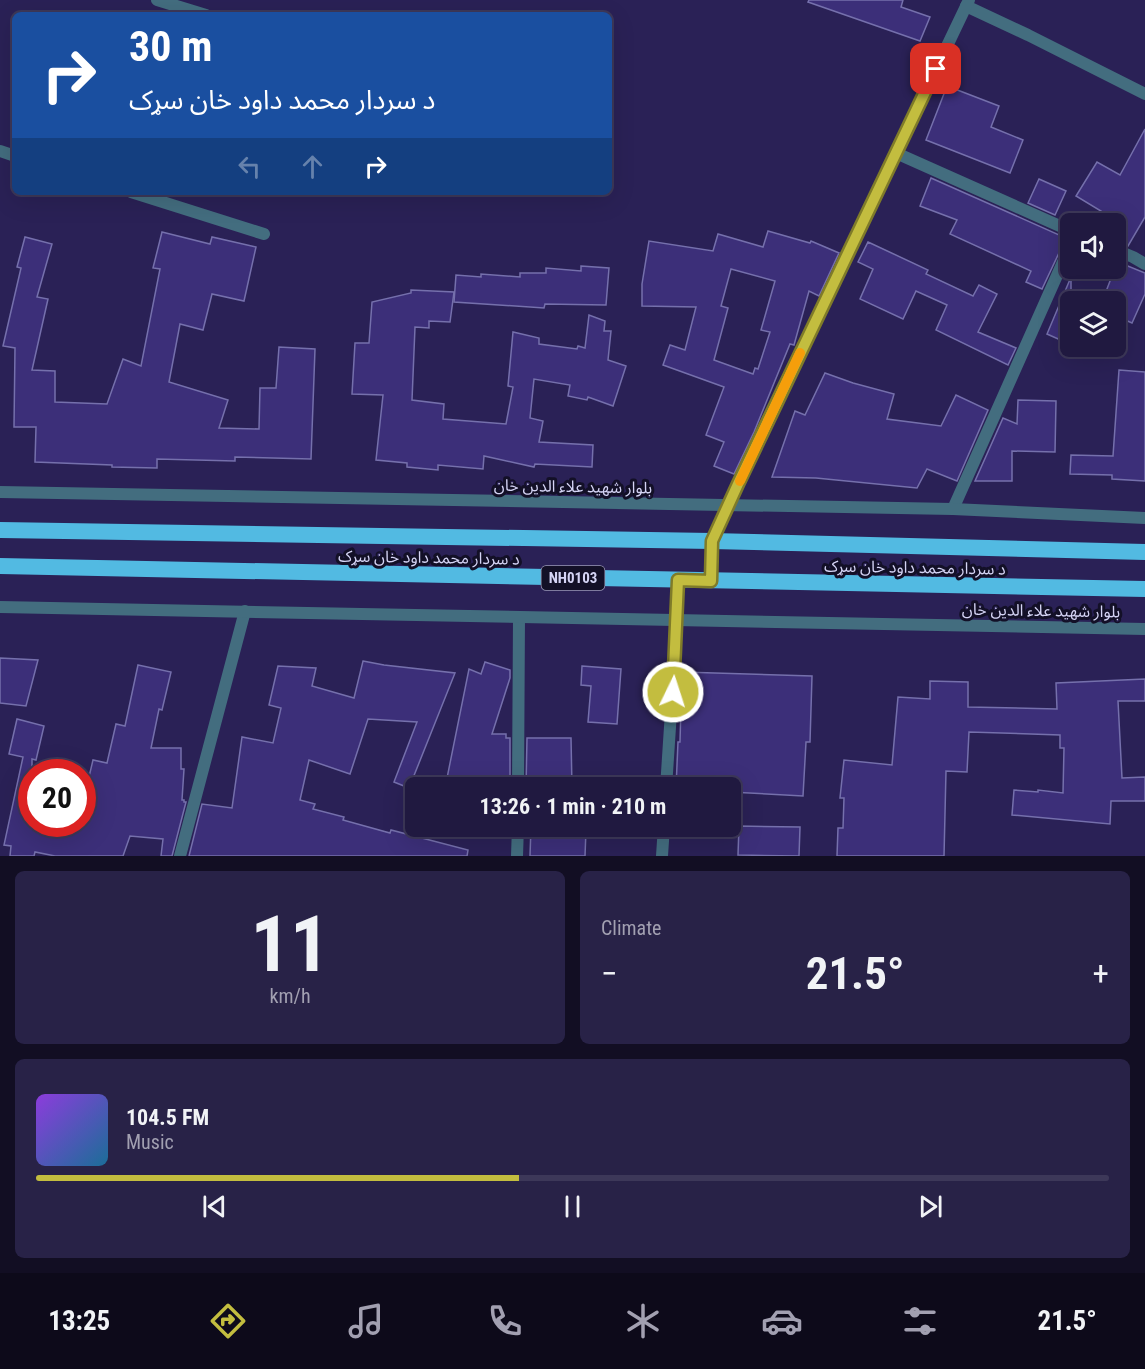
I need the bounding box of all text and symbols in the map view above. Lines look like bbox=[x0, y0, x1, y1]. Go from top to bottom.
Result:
text: 30 m bbox=[129, 22, 212, 71]
icon: right bbox=[30, 36, 108, 114]
pin bbox=[910, 43, 961, 94]
icon: arrive bbox=[919, 52, 952, 85]
text: د سردار محمد داود خان سړک bbox=[129, 84, 435, 116]
icon: left bbox=[233, 150, 266, 183]
icon: ahead bbox=[296, 150, 329, 183]
icon: right bbox=[359, 150, 392, 183]
map controls bbox=[1060, 213, 1126, 357]
button: sound bbox=[1060, 213, 1126, 279]
button: layers bbox=[1060, 291, 1126, 357]
street label: بلوار شهید علاء الدین خان bbox=[494, 476, 652, 497]
street label: د سردار محمد داود خان سړک bbox=[338, 546, 520, 569]
street label: د سردار محمد داود خان سړک bbox=[824, 556, 1006, 579]
road number: NH0103 bbox=[542, 566, 604, 590]
street label: بلوار شهید علاء الدین خان bbox=[962, 600, 1120, 621]
position arrow bbox=[641, 660, 705, 724]
speed limit sign: 20 bbox=[18, 759, 96, 837]
text: 13:26 · 1 min · 210 m bbox=[480, 794, 666, 819]
text: 11 bbox=[251, 899, 329, 990]
text: Climate bbox=[601, 916, 661, 940]
text: 21.5° bbox=[806, 947, 904, 1000]
text: − bbox=[601, 954, 618, 993]
text: + bbox=[1093, 954, 1109, 993]
text: km/h bbox=[269, 984, 311, 1008]
text: 104.5 FM bbox=[126, 1105, 209, 1130]
text: Music bbox=[126, 1130, 174, 1154]
icon: previous bbox=[198, 1190, 231, 1223]
icon: pause bbox=[556, 1190, 589, 1223]
icon: next bbox=[914, 1190, 947, 1223]
icon: directions bbox=[207, 1300, 249, 1342]
icon: music bbox=[345, 1300, 387, 1342]
icon: phone bbox=[484, 1300, 526, 1342]
icon: climate bbox=[622, 1300, 664, 1342]
icon: car bbox=[761, 1300, 803, 1342]
icon: filters bbox=[899, 1300, 941, 1342]
text: 13:25 bbox=[48, 1305, 110, 1337]
text: 21.5° bbox=[1037, 1305, 1097, 1337]

